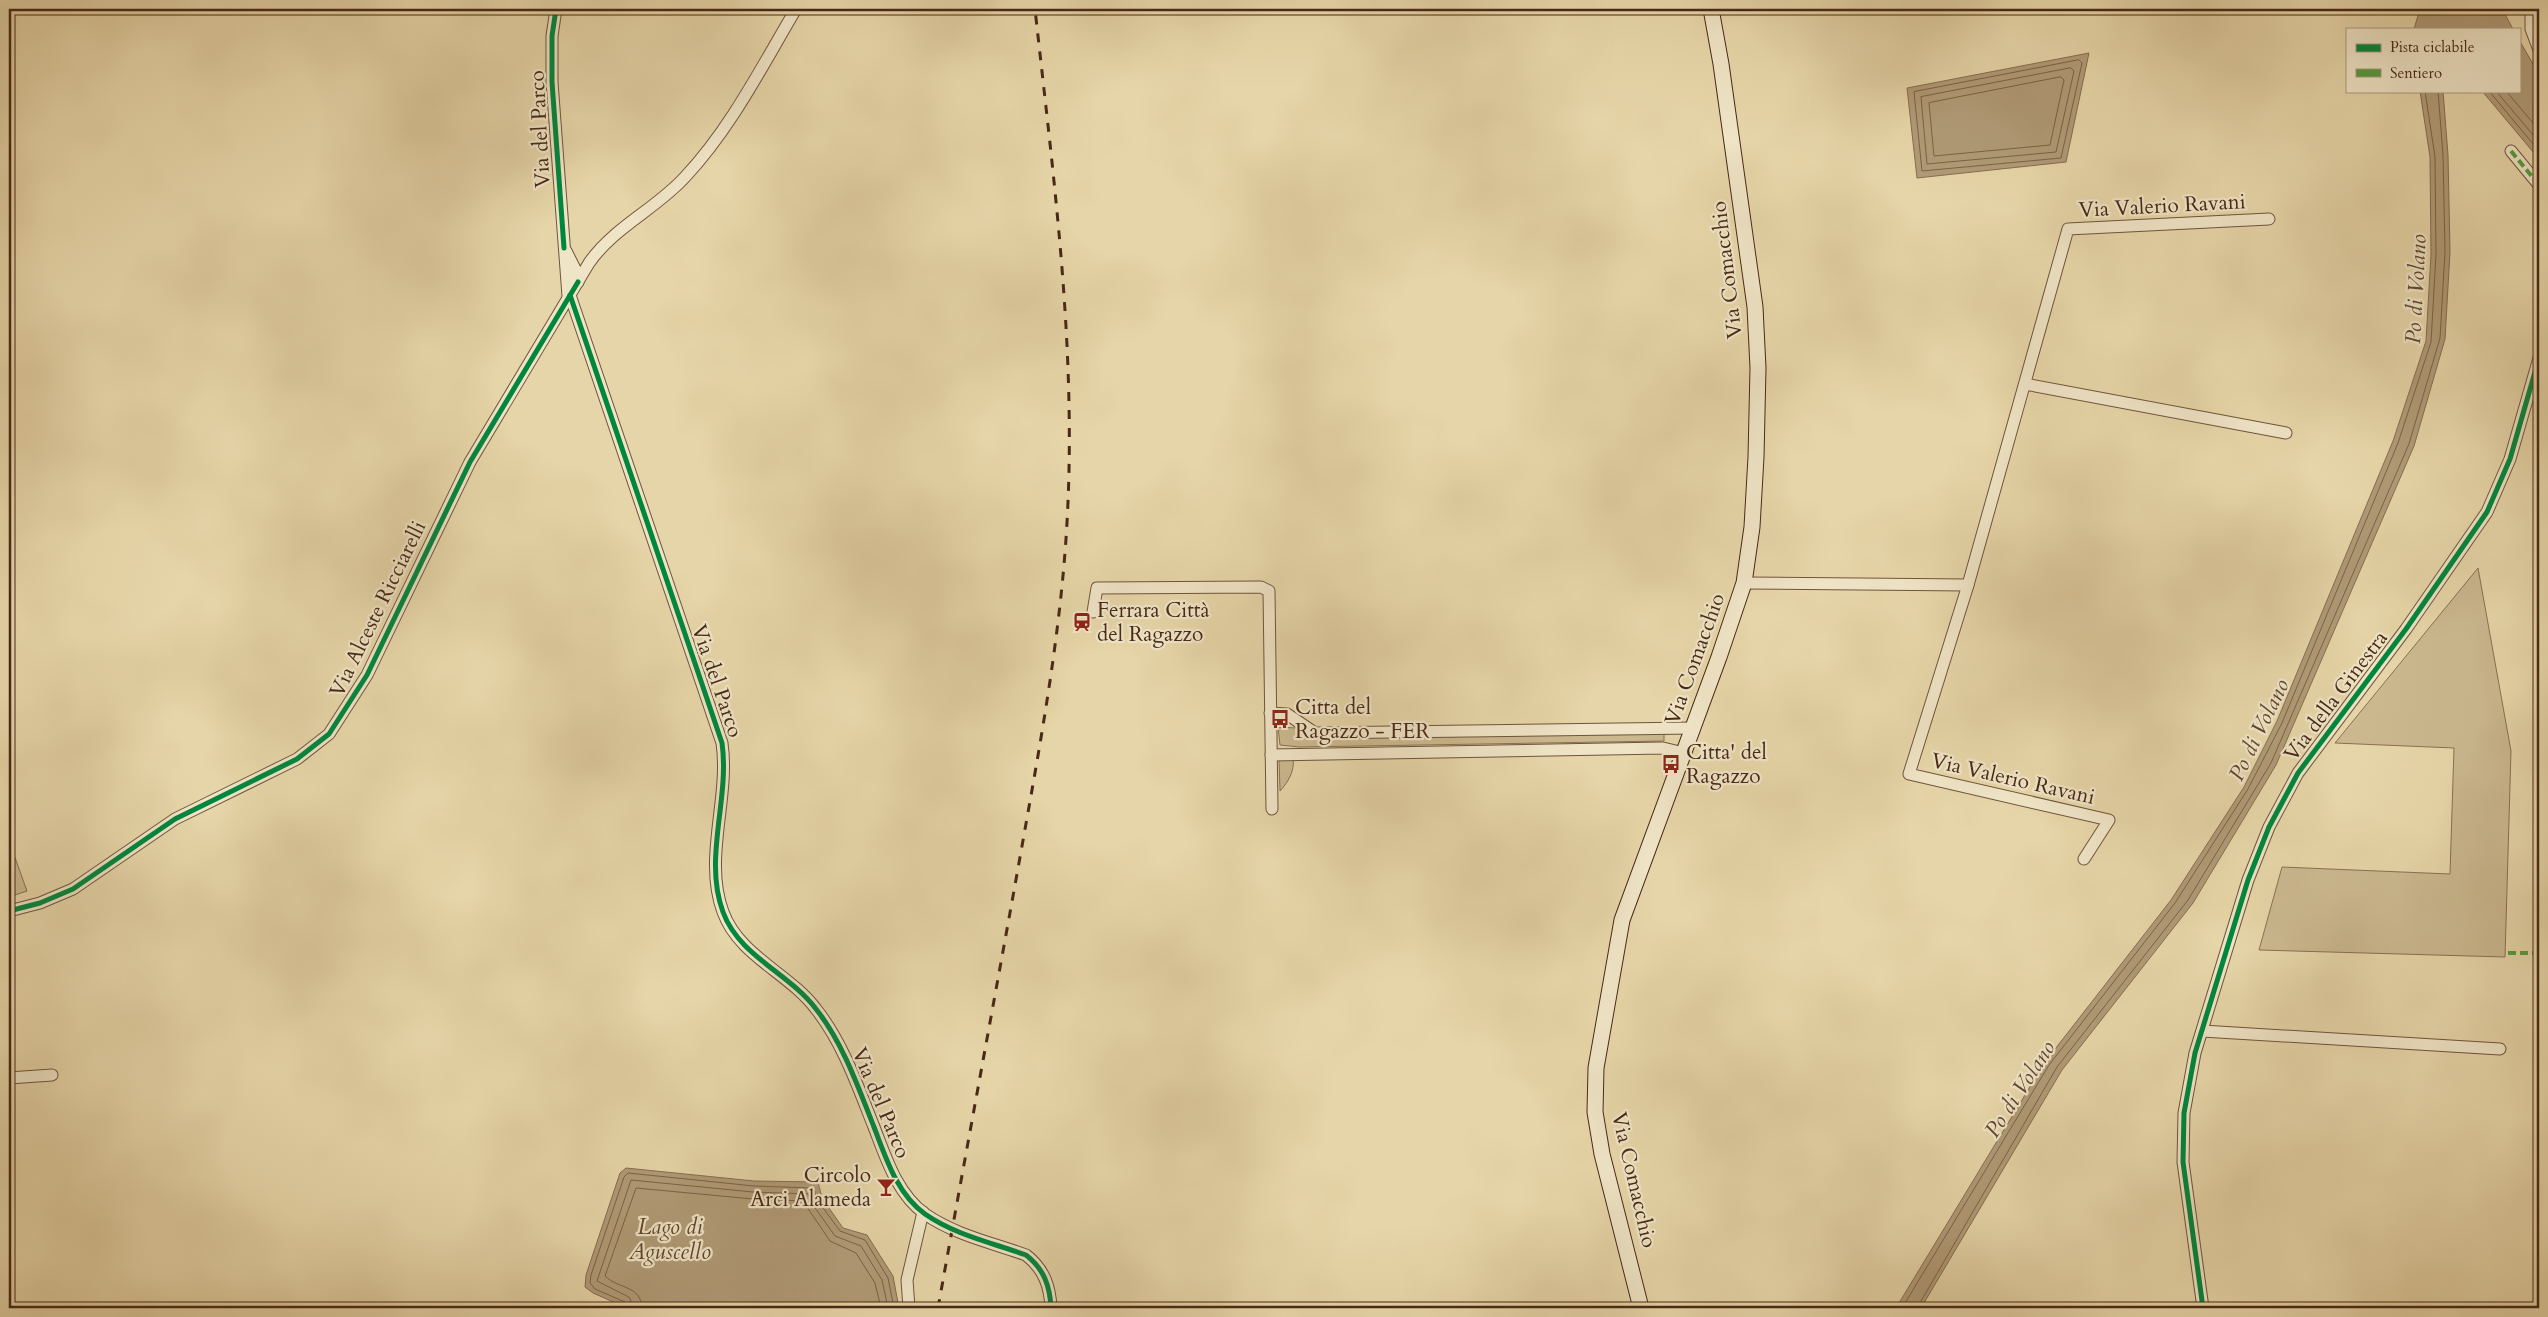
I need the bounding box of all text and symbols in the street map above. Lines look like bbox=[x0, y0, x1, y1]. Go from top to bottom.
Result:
legend bbox=[2346, 28, 2520, 92]
text: Pista ciclabile bbox=[2390, 37, 2475, 57]
text: Sentiero bbox=[2390, 63, 2442, 83]
street label: Via del Parco bbox=[522, 69, 558, 189]
street label: Via Valerio Ravani bbox=[2078, 187, 2246, 225]
street label: Via Comacchio bbox=[1704, 200, 1750, 340]
water label: Po di Volano bbox=[2398, 233, 2434, 345]
street label: Via Alceste Ricciarelli bbox=[323, 516, 433, 702]
street label: Via Comacchio bbox=[1658, 589, 1732, 729]
place label: Ferrara Città del Ragazzo bbox=[1097, 596, 1210, 649]
station icon: Ferrara Città del Ragazzo bbox=[1071, 611, 1093, 633]
street label: Via del Parco bbox=[684, 621, 750, 741]
street label: Via della Ginestra bbox=[2277, 625, 2395, 767]
water label: Po di Volano bbox=[2221, 674, 2297, 786]
place label: Citta del Ragazzo - FER bbox=[1295, 693, 1430, 746]
bus stop icon: Citta del Ragazzo - FER bbox=[1269, 708, 1291, 730]
place label: Citta' del Ragazzo bbox=[1686, 738, 1767, 791]
street label: Via Valerio Ravani bbox=[1928, 746, 2098, 812]
bus stop icon: Citta' del Ragazzo bbox=[1660, 753, 1682, 775]
water label: Po di Volano bbox=[1977, 1035, 2063, 1143]
street label: Via del Parco bbox=[845, 1043, 917, 1163]
street label: Via Comacchio bbox=[1604, 1109, 1664, 1251]
place label: Circolo Arci Alameda bbox=[750, 1161, 871, 1214]
bar icon: Circolo Arci Alameda bbox=[875, 1176, 897, 1198]
water label: Lago di Aguscello bbox=[628, 1212, 711, 1267]

